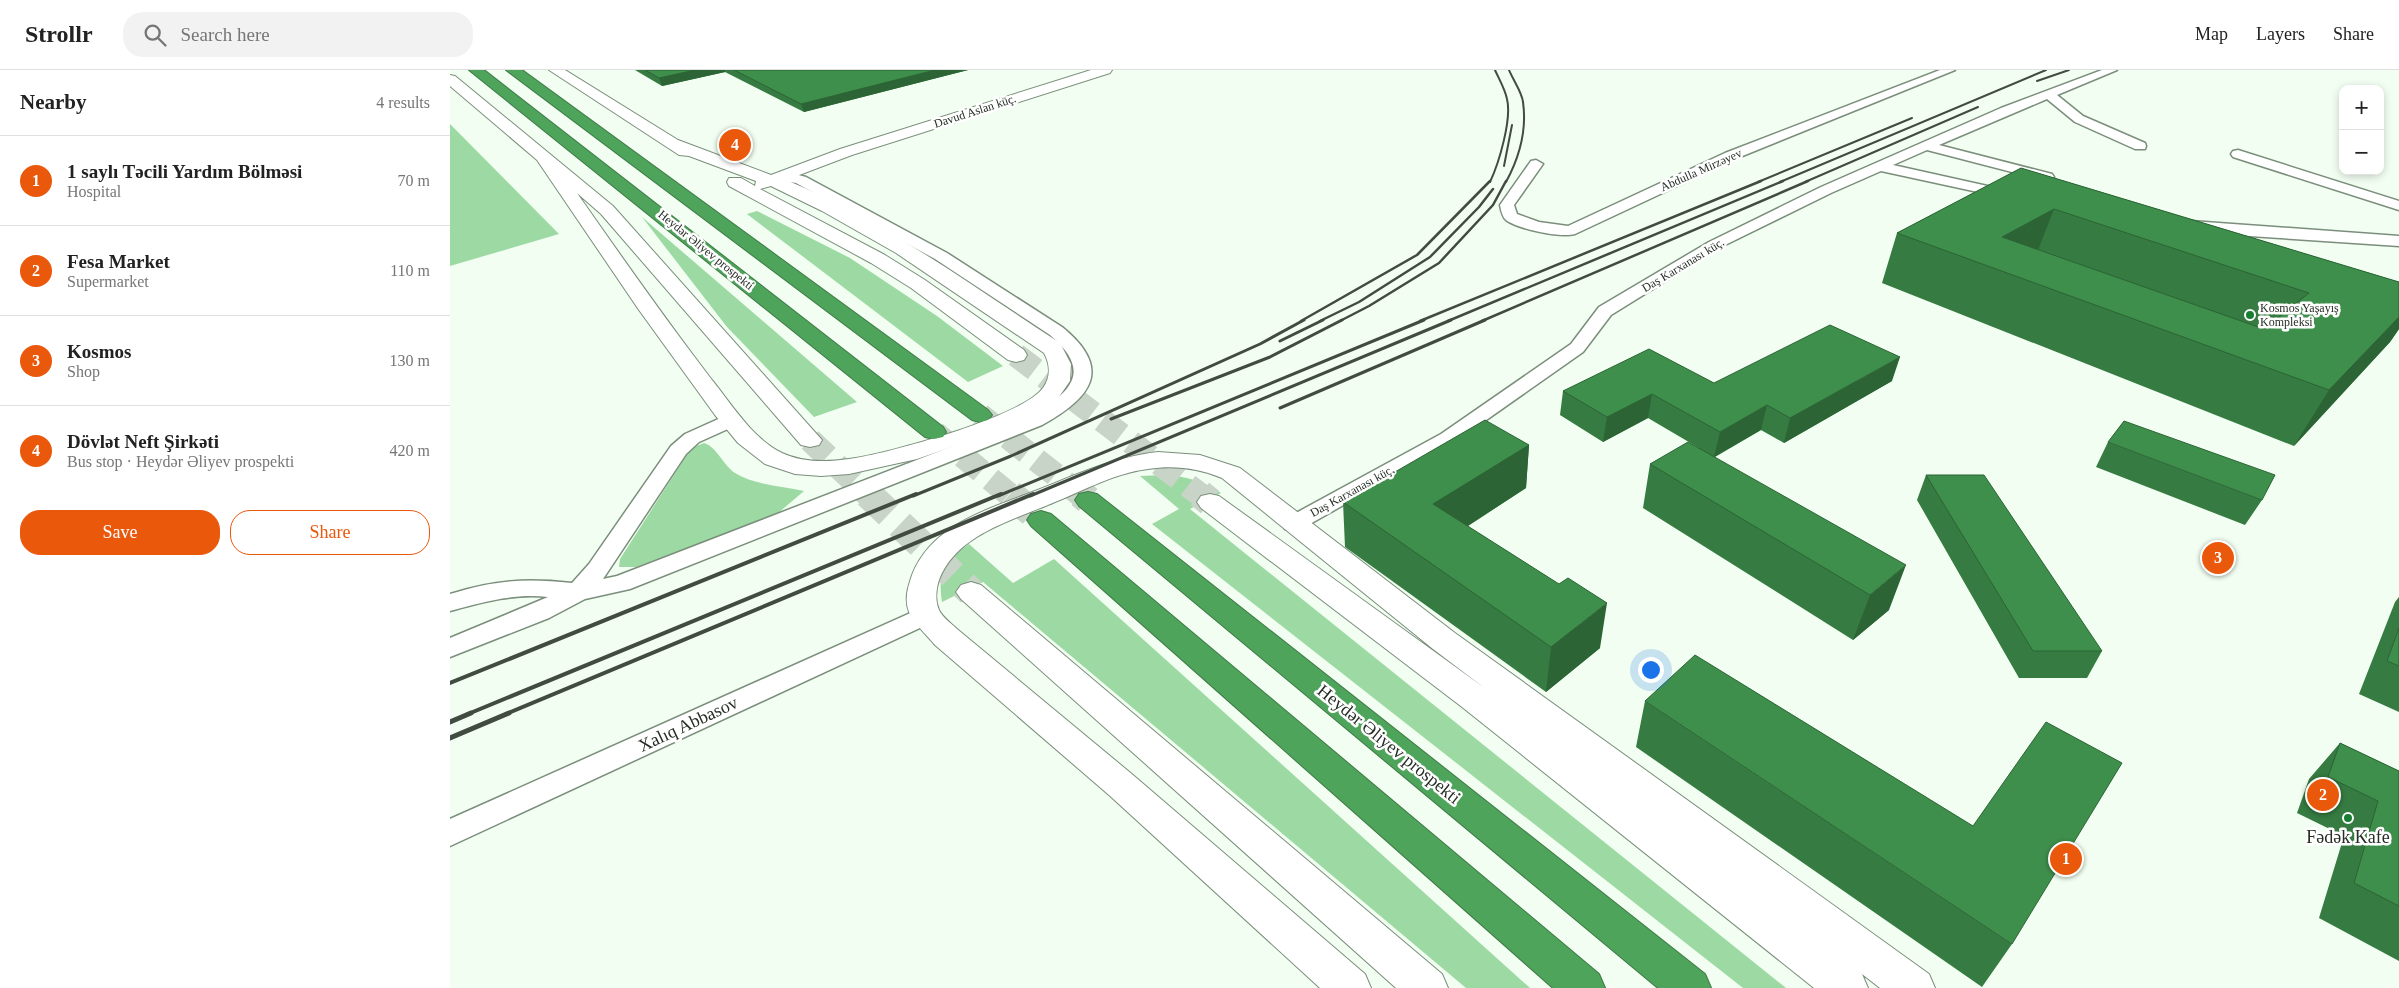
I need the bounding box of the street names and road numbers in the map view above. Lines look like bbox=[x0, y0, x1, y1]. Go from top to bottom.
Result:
street label: Davud Aslan küç. bbox=[932, 91, 1018, 131]
street label: Abdulla Mirzəyev bbox=[1658, 146, 1744, 194]
street label: Heydər Əliyev prospekti bbox=[655, 207, 757, 293]
street label: Daş Karxanası küç. bbox=[1639, 235, 1727, 295]
street label: Daş Karxanası küç. bbox=[1308, 462, 1396, 520]
street label: Heydər Əliyev prospekti bbox=[1314, 680, 1464, 808]
street label: Xalıq Abbasov bbox=[635, 692, 741, 756]

